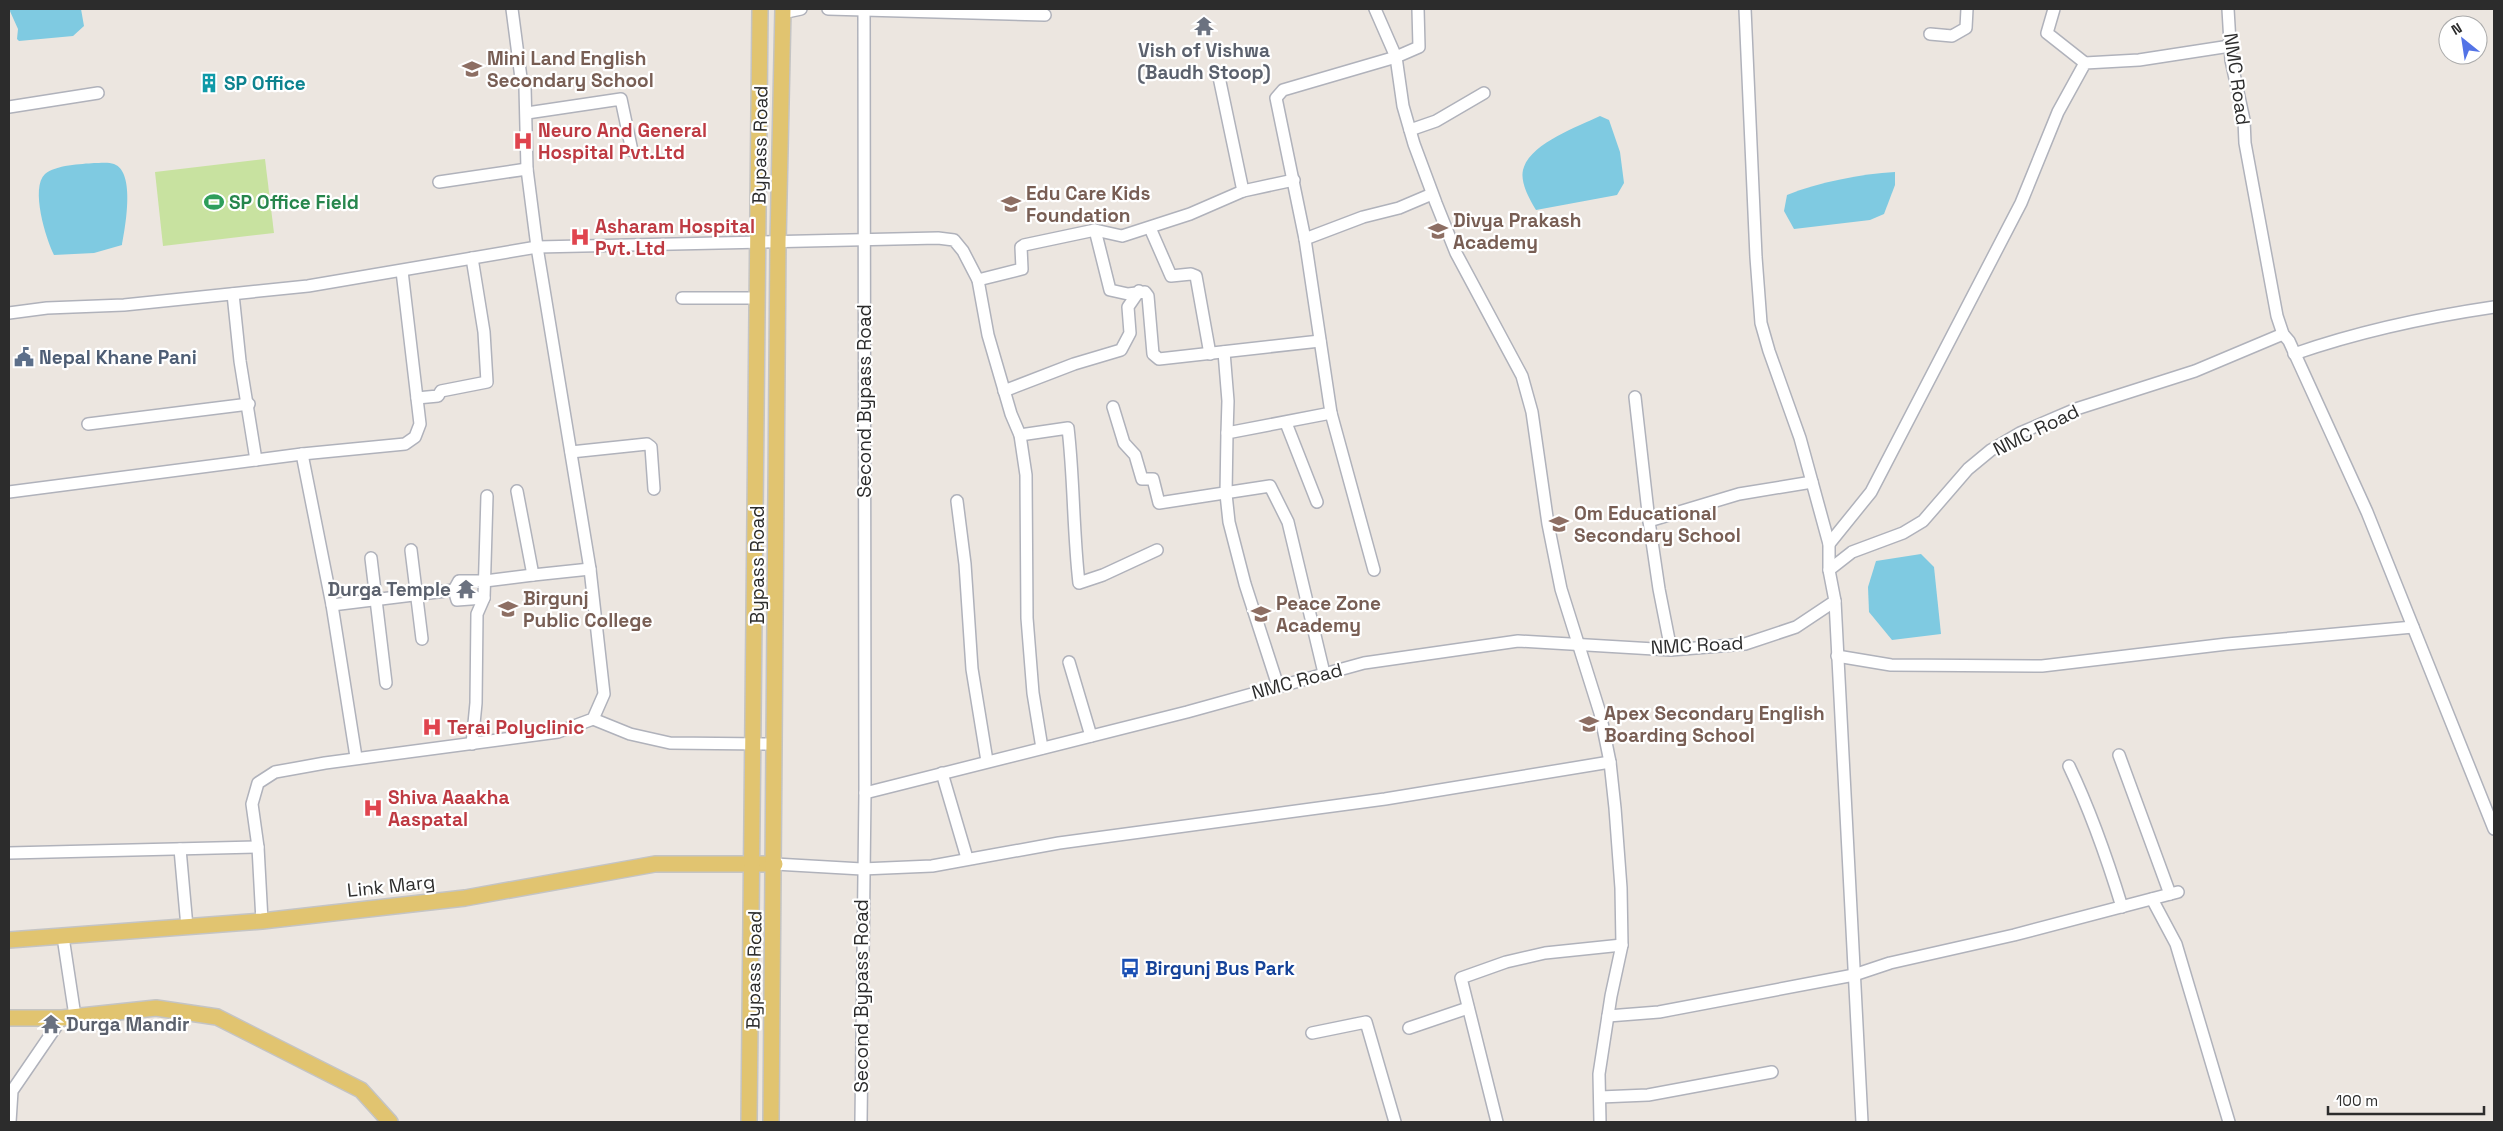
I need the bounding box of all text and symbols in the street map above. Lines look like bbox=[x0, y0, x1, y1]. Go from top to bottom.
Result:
temple icon: Vish of Vishwa (Baudh Stoop) bbox=[1193, 15, 1215, 37]
north arrow bbox=[2438, 15, 2488, 65]
text: N bbox=[2448, 19, 2465, 39]
street label: NMC Road bbox=[2218, 31, 2256, 127]
place label: Vish of Vishwa (Baudh Stoop) bbox=[1137, 38, 1271, 85]
place label: Mini Land English Secondary School bbox=[487, 46, 654, 93]
school or university icon: Mini Land English Secondary School bbox=[461, 58, 483, 80]
place label: SP Office bbox=[224, 71, 306, 96]
building icon: SP Office bbox=[198, 72, 220, 94]
street label: Bypass Road bbox=[746, 85, 774, 205]
place label: Neuro And General Hospital Pvt.Ltd bbox=[538, 118, 707, 165]
hospital icon: Neuro And General Hospital Pvt.Ltd bbox=[512, 130, 534, 152]
place label: Edu Care Kids Foundation bbox=[1026, 181, 1150, 228]
place label: SP Office Field bbox=[229, 190, 359, 215]
sports icon: SP Office Field bbox=[203, 191, 225, 213]
school or university icon: Edu Care Kids Foundation bbox=[1000, 193, 1022, 215]
place label: Divya Prakash Academy bbox=[1453, 208, 1581, 255]
place label: Asharam Hospital Pvt. Ltd bbox=[595, 214, 755, 261]
school or university icon: Divya Prakash Academy bbox=[1427, 220, 1449, 242]
hospital icon: Asharam Hospital Pvt. Ltd bbox=[569, 226, 591, 248]
street label: Second Bypass Road bbox=[852, 304, 877, 498]
place label: Nepal Khane Pani bbox=[39, 345, 197, 370]
public building icon: Nepal Khane Pani bbox=[13, 346, 35, 368]
street label: NMC Road bbox=[1989, 398, 2083, 462]
place label: Om Educational Secondary School bbox=[1574, 501, 1741, 548]
street label: Bypass Road bbox=[745, 506, 770, 624]
school or university icon: Om Educational Secondary School bbox=[1548, 513, 1570, 535]
place label: Durga Temple bbox=[327, 577, 451, 602]
temple icon: Durga Temple bbox=[455, 578, 477, 600]
place label: Birgunj Public College bbox=[523, 586, 652, 633]
place label: Peace Zone Academy bbox=[1276, 591, 1381, 638]
school or university icon: Birgunj Public College bbox=[497, 598, 519, 620]
school or university icon: Peace Zone Academy bbox=[1250, 603, 1272, 625]
street label: NMC Road bbox=[1650, 630, 1744, 660]
street label: NMC Road bbox=[1249, 657, 1345, 705]
place label: Apex Secondary English Boarding School bbox=[1604, 701, 1825, 748]
school or university icon: Apex Secondary English Boarding School bbox=[1578, 713, 1600, 735]
place label: Terai Polyclinic bbox=[447, 715, 584, 740]
hospital icon: Terai Polyclinic bbox=[421, 716, 443, 738]
place label: Shiva Aaakha Aaspatal bbox=[388, 785, 509, 832]
hospital icon: Shiva Aaakha Aaspatal bbox=[362, 797, 384, 819]
street label: Link Marg bbox=[346, 869, 436, 903]
street label: Second Bypass Road bbox=[849, 899, 874, 1093]
street label: Bypass Road bbox=[740, 910, 768, 1030]
place label: Birgunj Bus Park bbox=[1145, 956, 1295, 981]
bus stop icon: Birgunj Bus Park bbox=[1119, 957, 1141, 979]
place label: Durga Mandir bbox=[66, 1012, 190, 1037]
temple icon: Durga Mandir bbox=[40, 1013, 62, 1035]
scale bar bbox=[2328, 1084, 2484, 1116]
text: 100 m bbox=[2336, 1091, 2378, 1110]

